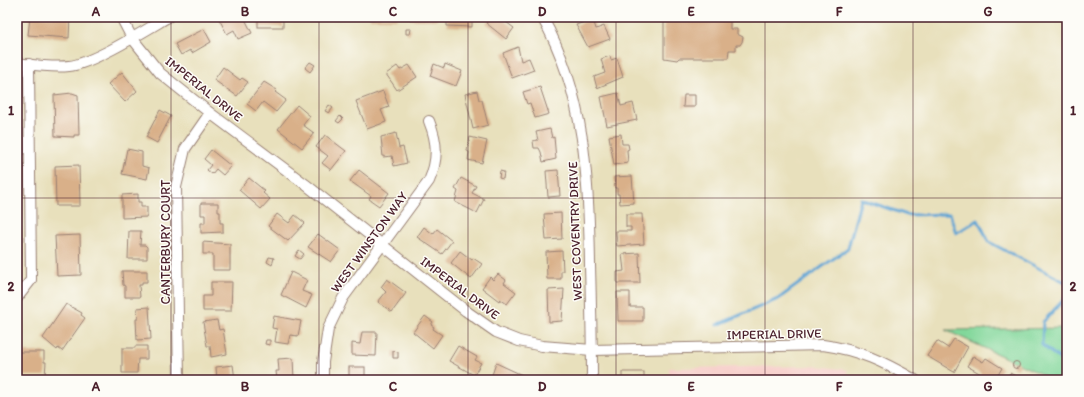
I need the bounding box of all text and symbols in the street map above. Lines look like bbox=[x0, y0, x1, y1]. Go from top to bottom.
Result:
text: A bbox=[91, 4, 101, 19]
text: B bbox=[241, 4, 250, 19]
text: C bbox=[389, 4, 398, 19]
text: D bbox=[538, 4, 547, 19]
text: E bbox=[687, 4, 695, 19]
text: F bbox=[836, 4, 843, 19]
text: G bbox=[984, 4, 993, 19]
street label: IMPERIAL DRIVE bbox=[162, 53, 246, 125]
text: 1 bbox=[8, 103, 14, 118]
text: 1 bbox=[1070, 103, 1076, 118]
street label: WEST COVENTRY DRIVE bbox=[565, 161, 585, 301]
street label: CANTERBURY COURT bbox=[158, 179, 173, 304]
street label: WEST WINSTON WAY bbox=[327, 188, 411, 295]
street label: IMPERIAL DRIVE bbox=[418, 253, 502, 323]
text: 2 bbox=[8, 279, 15, 294]
text: 2 bbox=[1070, 279, 1077, 294]
street label: IMPERIAL DRIVE bbox=[726, 326, 822, 342]
text: A bbox=[91, 379, 101, 394]
text: B bbox=[241, 379, 250, 394]
text: C bbox=[389, 379, 398, 394]
text: D bbox=[538, 379, 547, 394]
text: E bbox=[687, 379, 695, 394]
text: F bbox=[836, 379, 843, 394]
text: G bbox=[984, 379, 993, 394]

